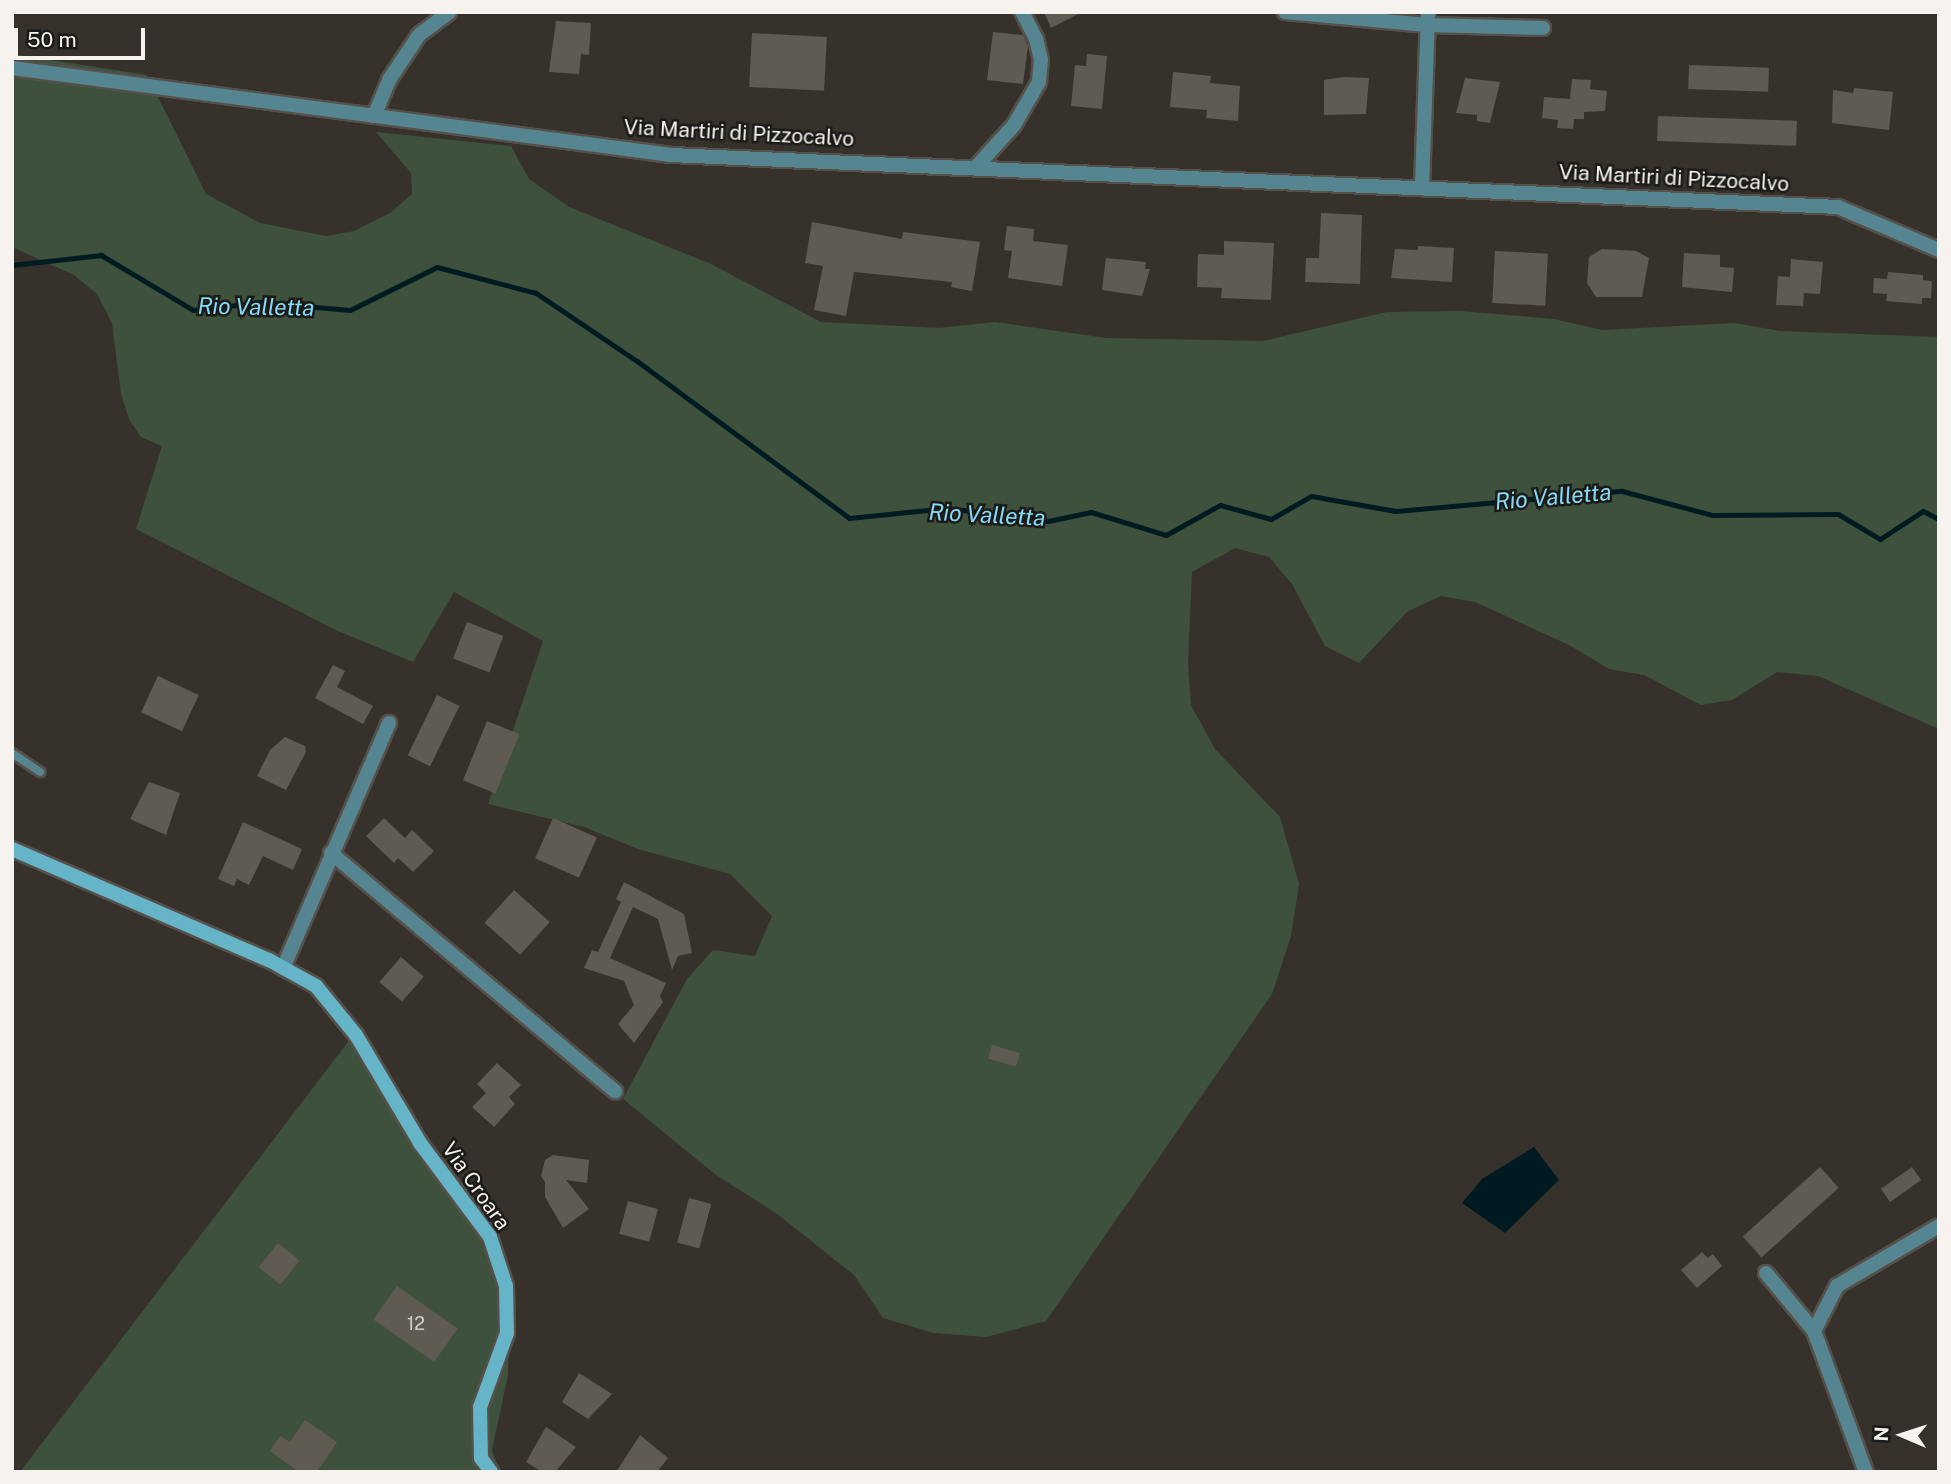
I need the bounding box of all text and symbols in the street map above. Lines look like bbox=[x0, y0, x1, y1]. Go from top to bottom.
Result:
scale bar bbox=[18, 14, 149, 58]
text: 50 m bbox=[27, 27, 77, 52]
street label: Via Martiri di Pizzocalvo bbox=[623, 114, 855, 152]
street label: Via Martiri di Pizzocalvo bbox=[1558, 159, 1790, 197]
water label: Rio Valletta bbox=[197, 292, 315, 322]
water label: Rio Valletta bbox=[1493, 478, 1613, 516]
water label: Rio Valletta bbox=[928, 498, 1046, 532]
street label: Via Croara bbox=[437, 1137, 515, 1235]
house number: 12 bbox=[407, 1313, 425, 1335]
north arrow bbox=[1867, 1400, 1937, 1470]
text: N bbox=[1870, 1426, 1892, 1442]

